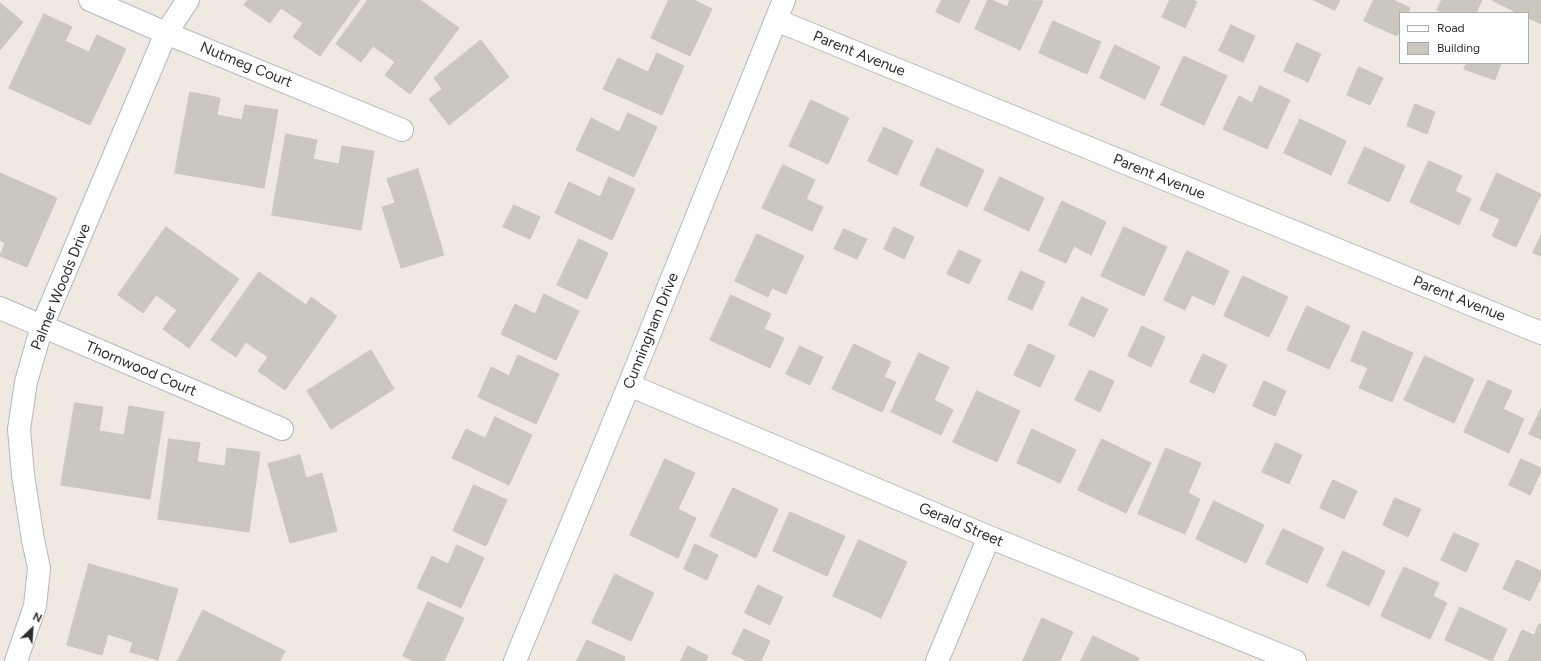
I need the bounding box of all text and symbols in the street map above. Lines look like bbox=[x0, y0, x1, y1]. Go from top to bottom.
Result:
legend bbox=[1399, 12, 1529, 64]
text: Road bbox=[1437, 21, 1465, 35]
street label: Parent Avenue bbox=[810, 27, 908, 81]
street label: Nutmeg Court bbox=[197, 38, 295, 92]
text: Building bbox=[1437, 41, 1480, 55]
street label: Parent Avenue bbox=[1110, 150, 1208, 204]
street label: Palmer Woods Drive bbox=[27, 221, 95, 353]
street label: Cunningham Drive bbox=[619, 270, 683, 392]
street label: Parent Avenue bbox=[1410, 272, 1508, 326]
street label: Thornwood Court bbox=[83, 338, 199, 400]
street label: Gerald Street bbox=[916, 499, 1006, 551]
north arrow bbox=[12, 609, 52, 649]
text: N bbox=[31, 610, 44, 625]

